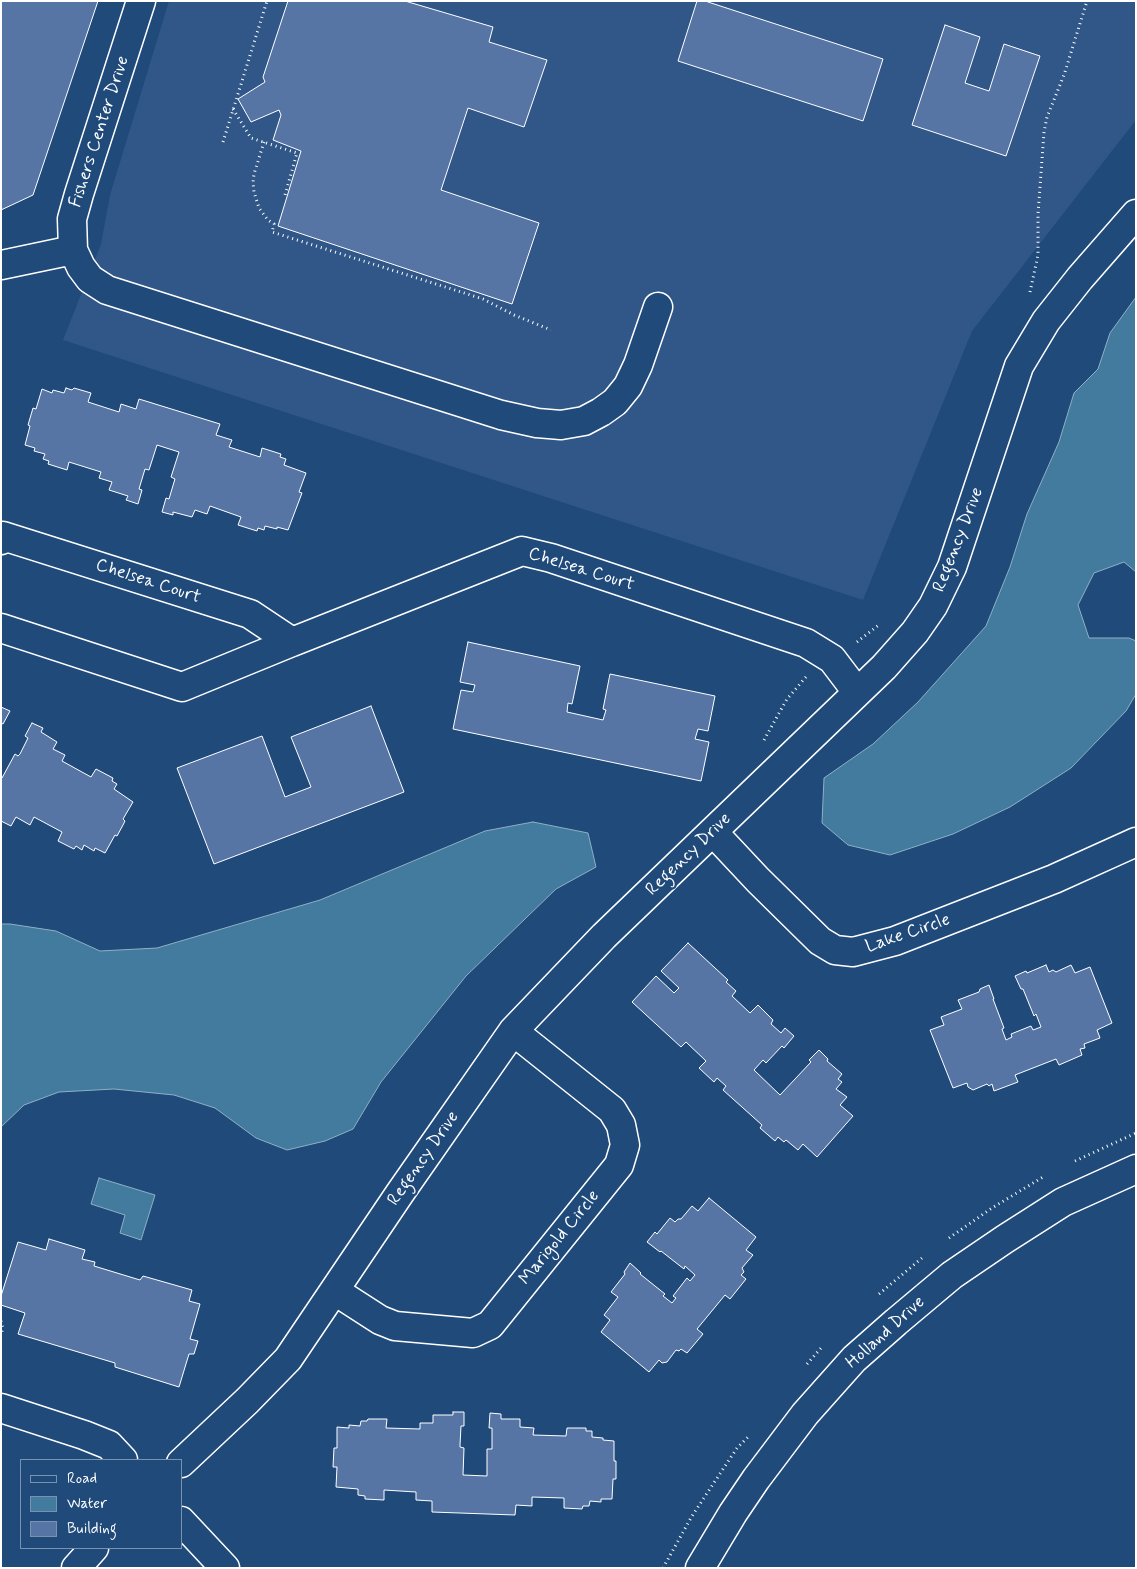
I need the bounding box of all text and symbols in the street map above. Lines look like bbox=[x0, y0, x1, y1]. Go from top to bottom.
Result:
street label: Fishers Center Drive bbox=[65, 53, 135, 211]
street label: Regency Drive bbox=[929, 485, 989, 595]
street label: Chelsea Court bbox=[525, 544, 637, 596]
street label: Chelsea Court bbox=[93, 555, 203, 609]
street label: Regency Drive bbox=[642, 809, 736, 901]
street label: Lake Circle bbox=[863, 909, 953, 959]
street label: Regency Drive bbox=[383, 1108, 465, 1210]
street label: Marigold Circle bbox=[515, 1186, 605, 1290]
street label: Holland Drive bbox=[842, 1292, 930, 1374]
legend bbox=[20, 1459, 182, 1549]
text: Road bbox=[67, 1469, 97, 1489]
text: Water bbox=[67, 1494, 107, 1514]
text: Building bbox=[67, 1519, 117, 1539]

